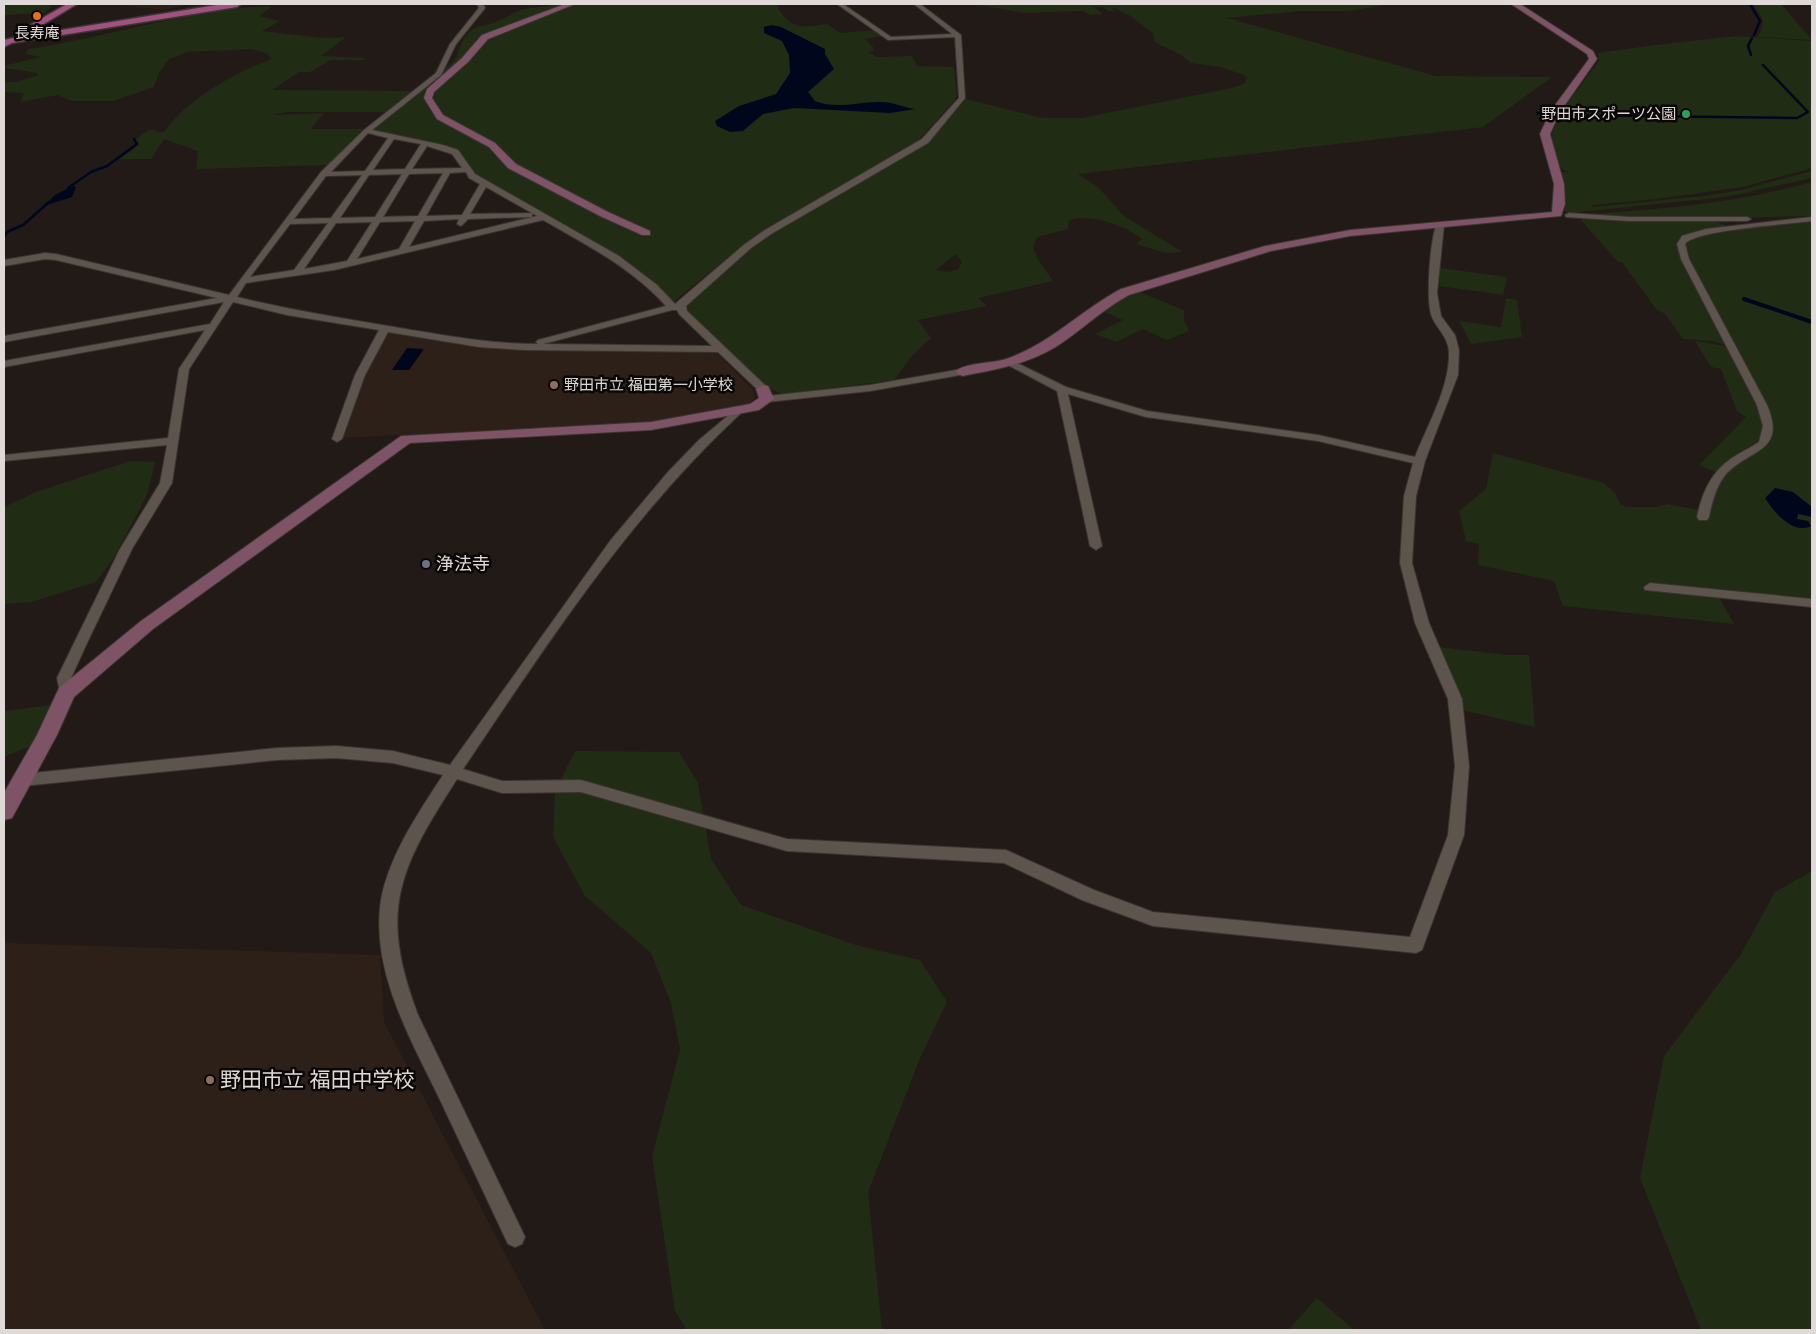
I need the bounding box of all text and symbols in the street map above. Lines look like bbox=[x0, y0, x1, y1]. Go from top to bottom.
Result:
marker: 長寿庵 bbox=[31, 10, 43, 22]
place label: 長寿庵 bbox=[14, 23, 60, 41]
place label: 野田市スポーツ公園 bbox=[1541, 104, 1676, 122]
marker: 野田市スポーツ公園 bbox=[1680, 108, 1692, 120]
place label: 野田市立 福田第一小学校 bbox=[564, 375, 733, 393]
marker: 野田市立 福田第一小学校 bbox=[548, 379, 560, 391]
place label: 浄法寺 bbox=[436, 552, 490, 574]
marker: 浄法寺 bbox=[420, 558, 432, 570]
place label: 野田市立 福田中学校 bbox=[220, 1066, 414, 1091]
marker: 野田市立 福田中学校 bbox=[204, 1074, 216, 1086]

